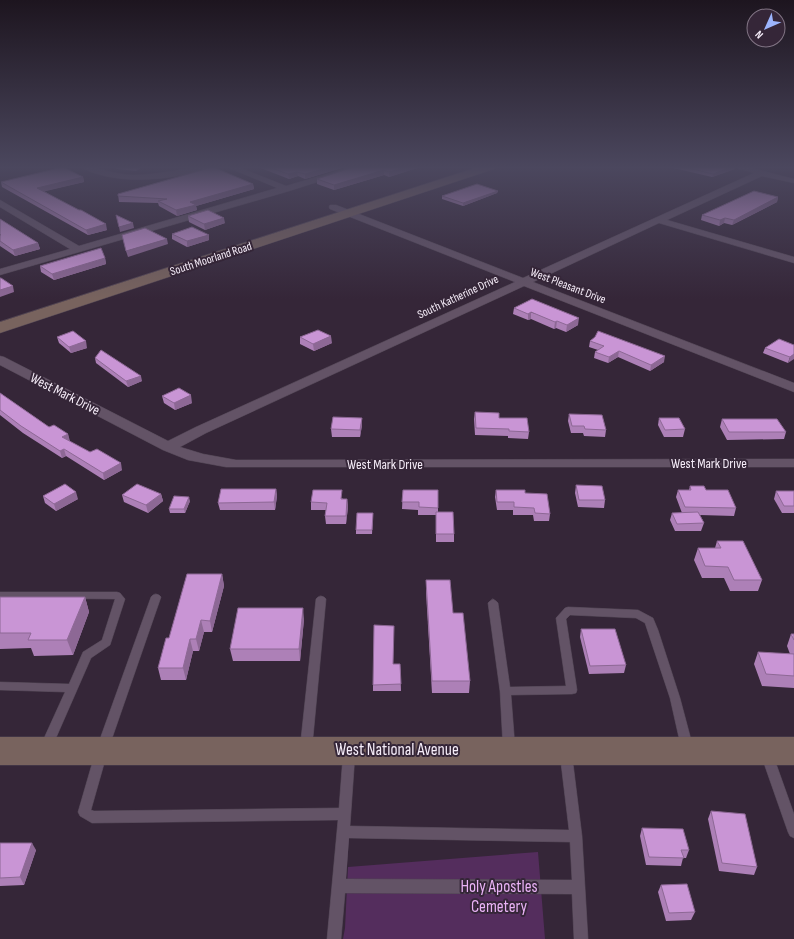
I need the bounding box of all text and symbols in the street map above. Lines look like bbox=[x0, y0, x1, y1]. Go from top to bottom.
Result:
north arrow bbox=[746, 8, 786, 48]
text: N bbox=[753, 28, 766, 41]
street label: South Moorland Road bbox=[168, 239, 254, 279]
street label: West Pleasant Drive bbox=[528, 265, 608, 307]
street label: South Katherine Drive bbox=[415, 272, 501, 322]
street label: West Mark Drive bbox=[27, 369, 103, 419]
street label: West Mark Drive bbox=[671, 455, 747, 472]
street label: West Mark Drive bbox=[347, 456, 423, 473]
street label: West National Avenue bbox=[335, 740, 459, 760]
park label: Holy Apostles Cemetery bbox=[460, 877, 538, 917]

